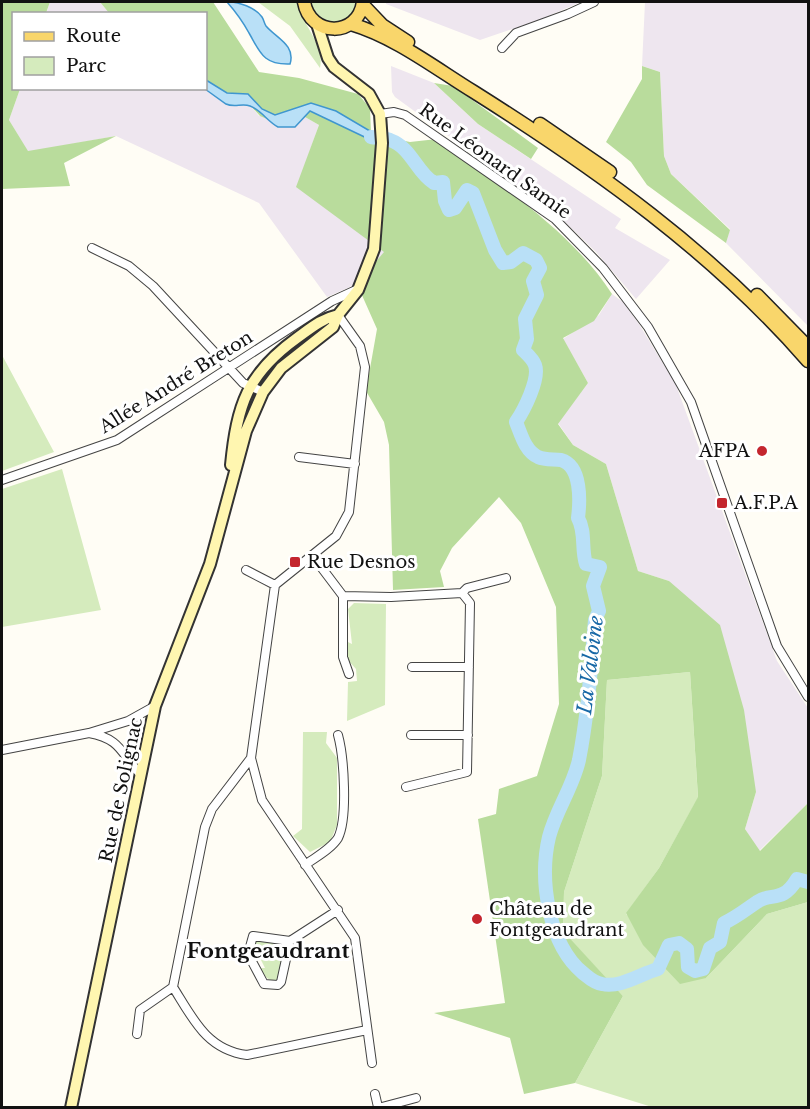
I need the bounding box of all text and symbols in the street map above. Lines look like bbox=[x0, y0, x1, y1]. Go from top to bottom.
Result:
legend bbox=[12, 12, 207, 90]
text: Route bbox=[66, 25, 121, 47]
text: Parc bbox=[66, 55, 107, 77]
street label: Rue Léonard Samie bbox=[415, 99, 575, 223]
street label: Allée André Breton bbox=[94, 326, 257, 439]
place label: AFPA bbox=[698, 440, 751, 462]
marker: AFPA bbox=[755, 444, 769, 458]
place label: A.F.P.A bbox=[733, 492, 799, 514]
marker: A.F.P.A bbox=[715, 496, 729, 510]
place label: Rue Desnos bbox=[307, 551, 415, 573]
marker: Rue Desnos bbox=[288, 555, 302, 569]
water label: La Valoine bbox=[572, 614, 608, 717]
street label: Rue de Solignac bbox=[95, 715, 147, 864]
place label: Château de Fontgeaudrant bbox=[489, 898, 624, 941]
marker: Château de Fontgeaudrant bbox=[470, 912, 484, 926]
district label: Fontgeaudrant bbox=[186, 938, 350, 964]

